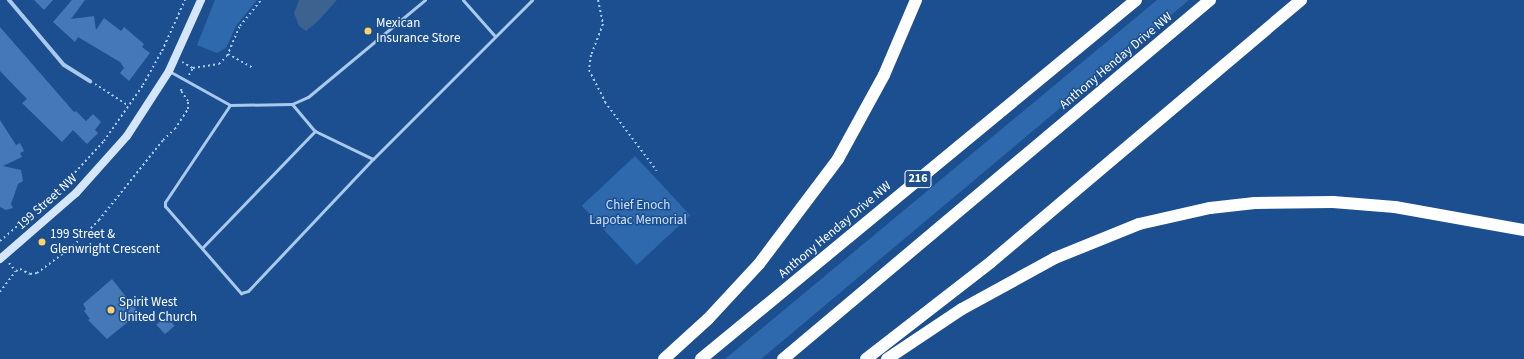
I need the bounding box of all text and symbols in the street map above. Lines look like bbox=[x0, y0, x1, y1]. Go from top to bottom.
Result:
street label: Anthony Henday Drive NW bbox=[1056, 9, 1176, 113]
place label: Mexican Insurance Store bbox=[376, 16, 460, 47]
marker: Mexican Insurance Store bbox=[363, 26, 373, 36]
road number: 216 bbox=[904, 169, 932, 189]
street label: 199 Street NW bbox=[14, 171, 80, 233]
street label: Anthony Henday Drive NW bbox=[775, 178, 895, 282]
park label: Chief Enoch Lapotac Memorial bbox=[589, 198, 687, 229]
place label: 199 Street & Glenwright Crescent bbox=[50, 227, 160, 258]
marker: 199 Street & Glenwright Crescent bbox=[37, 237, 47, 247]
place label: Spirit West United Church bbox=[119, 295, 197, 326]
marker: Spirit West United Church bbox=[106, 305, 116, 315]

